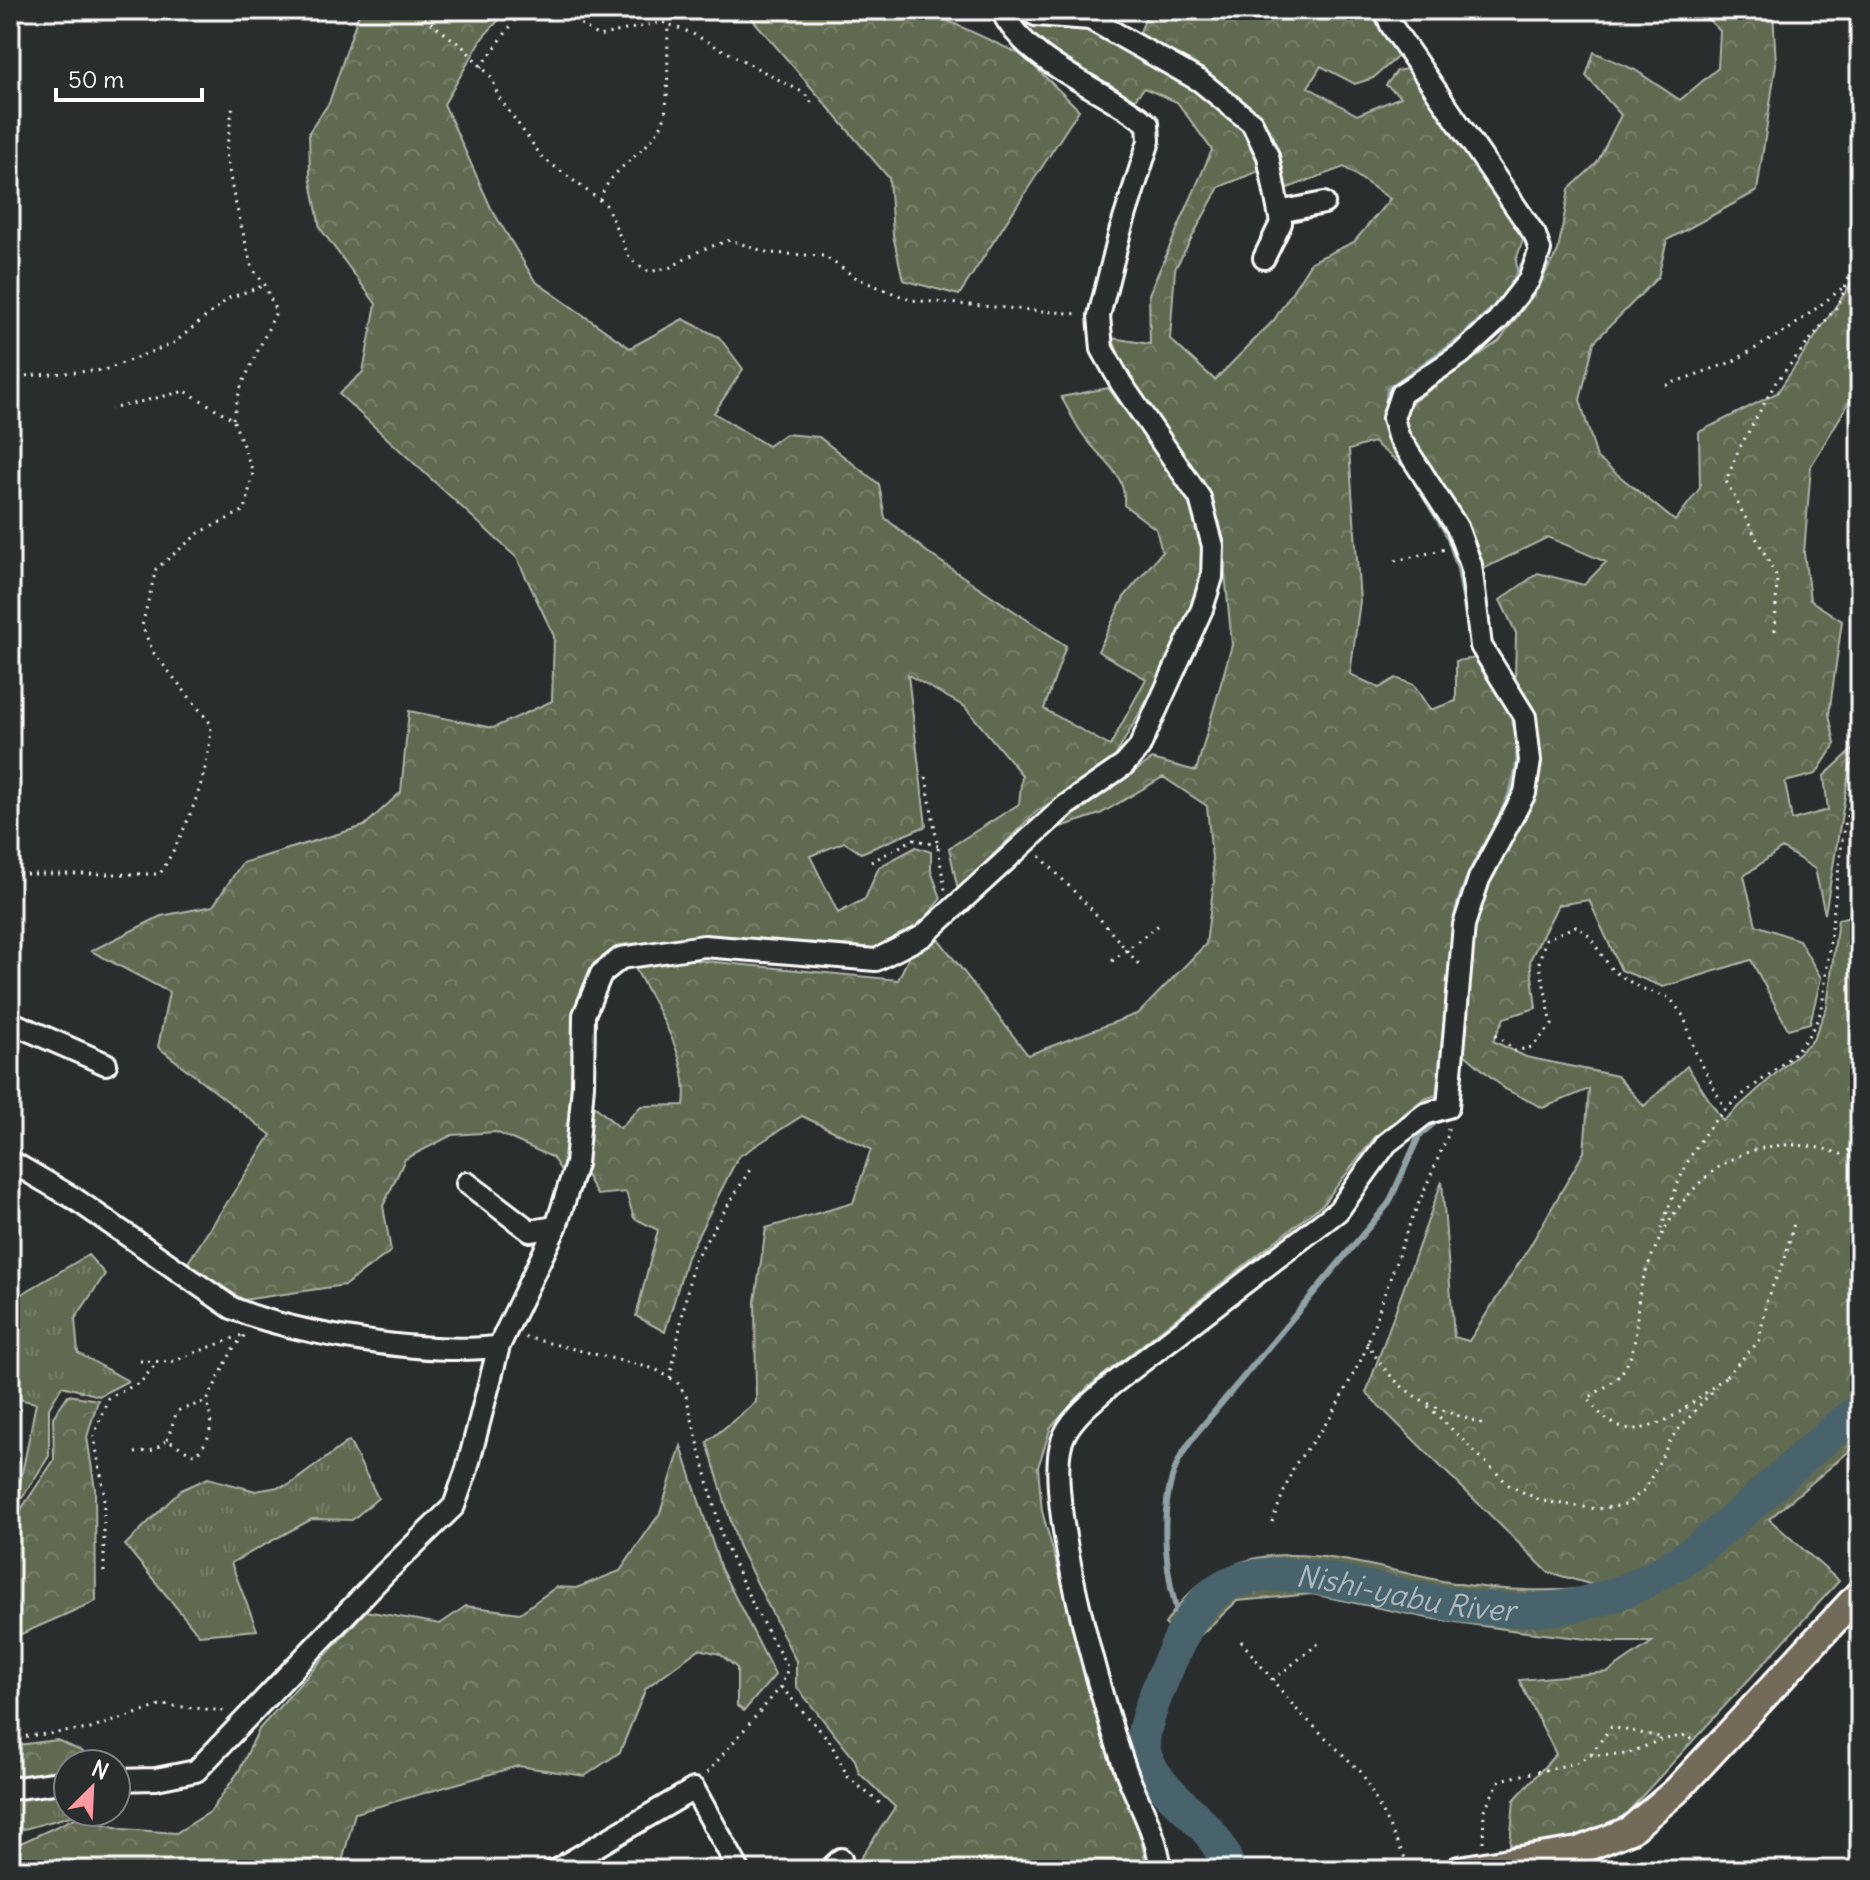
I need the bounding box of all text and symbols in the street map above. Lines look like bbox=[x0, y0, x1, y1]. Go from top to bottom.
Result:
scale bar bbox=[56, 52, 202, 102]
text: 50 m bbox=[68, 64, 124, 94]
water label: Nishi-yabu River bbox=[1294, 1556, 1520, 1629]
north arrow bbox=[52, 1748, 132, 1828]
text: N bbox=[87, 1754, 113, 1786]

